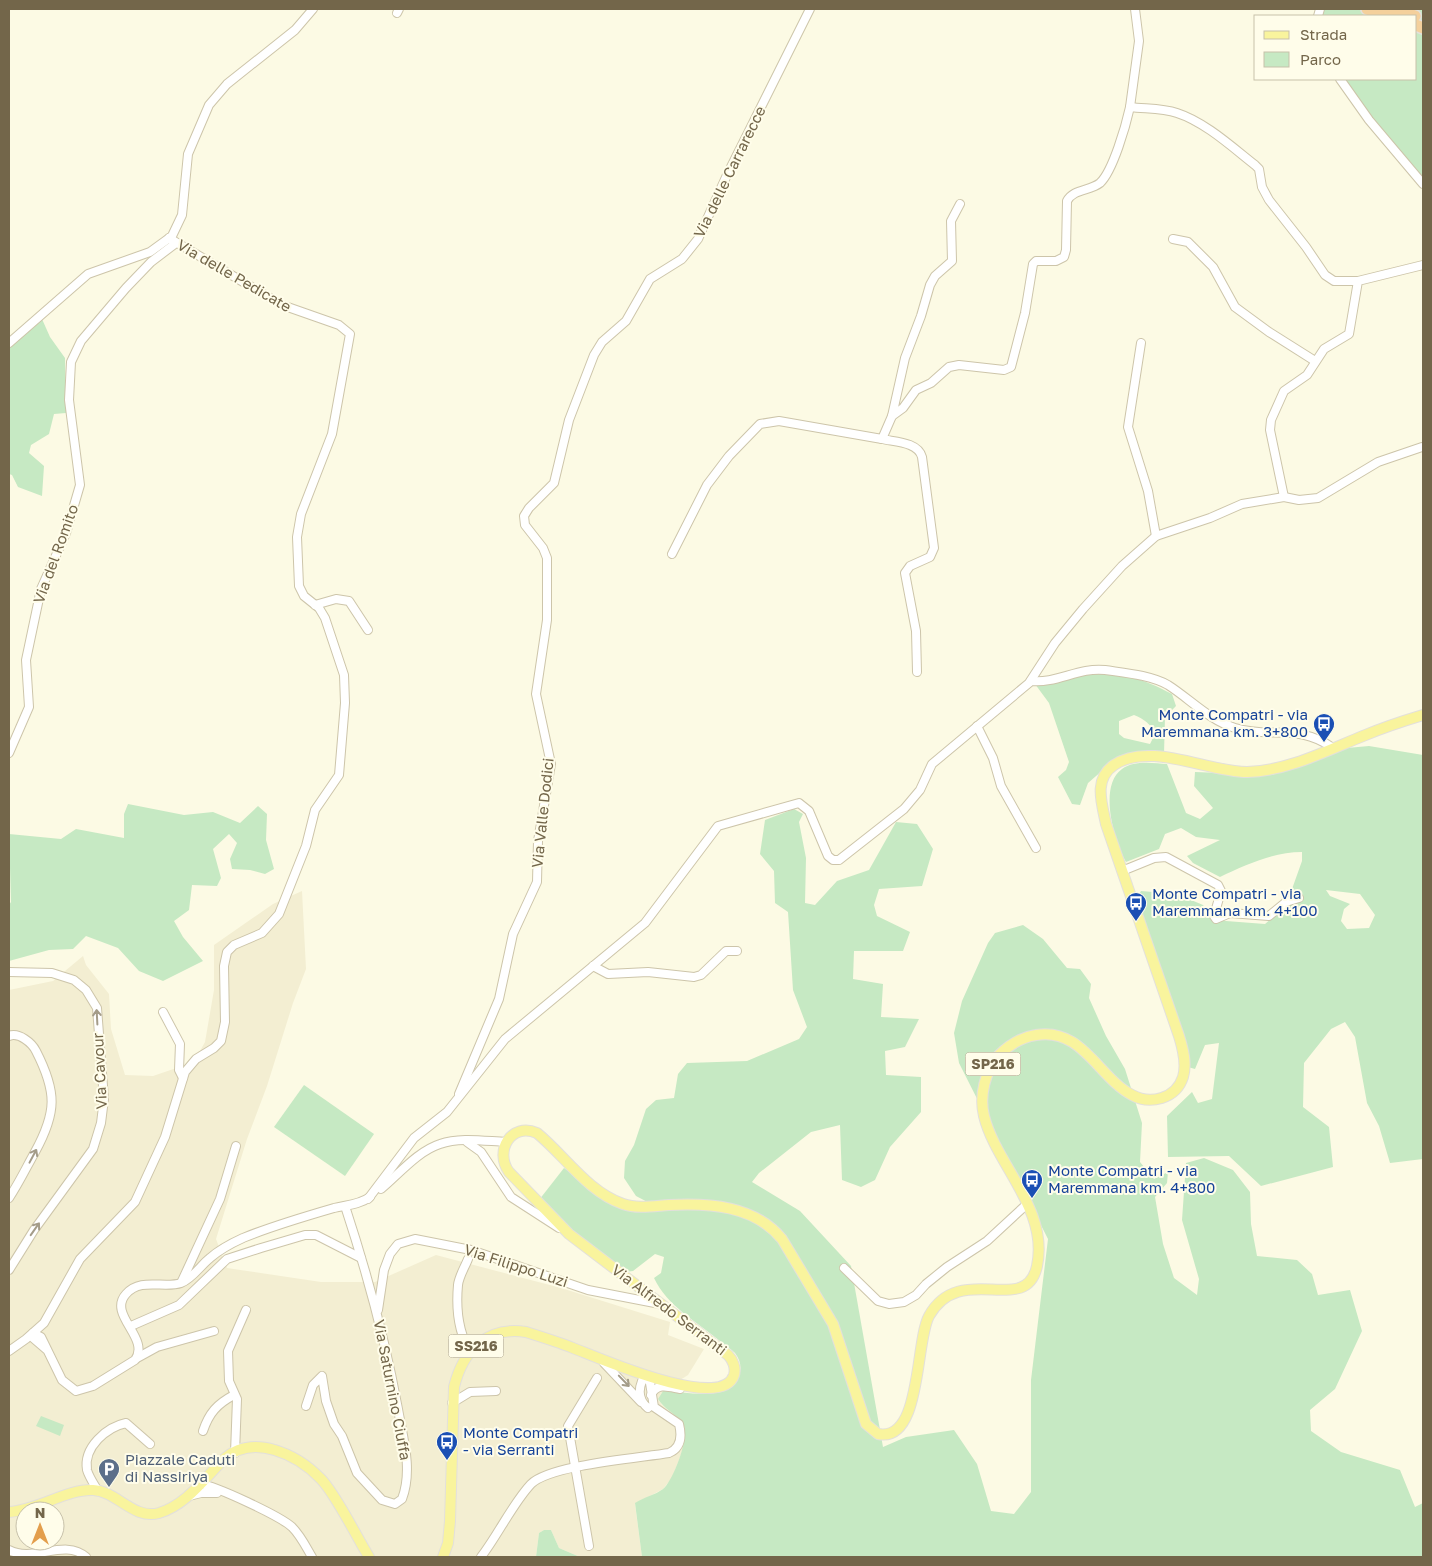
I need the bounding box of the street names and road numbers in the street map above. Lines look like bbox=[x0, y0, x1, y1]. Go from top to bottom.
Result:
street label: Via delle Carrarecce bbox=[689, 103, 769, 240]
street label: Via delle Pedicate bbox=[174, 235, 295, 315]
street label: Via del Romito bbox=[29, 502, 81, 606]
street label: Via Valle Dodici bbox=[527, 757, 557, 869]
street label: Via Cavour bbox=[88, 1032, 110, 1110]
road number: SP216 bbox=[966, 1052, 1020, 1076]
street label: Via Filippo Luzi bbox=[462, 1240, 571, 1290]
street label: Via Alfredo Serranti bbox=[608, 1260, 731, 1358]
street label: Via Saturnino Ciuffa bbox=[371, 1318, 415, 1462]
road number: SS216 bbox=[448, 1334, 504, 1358]

